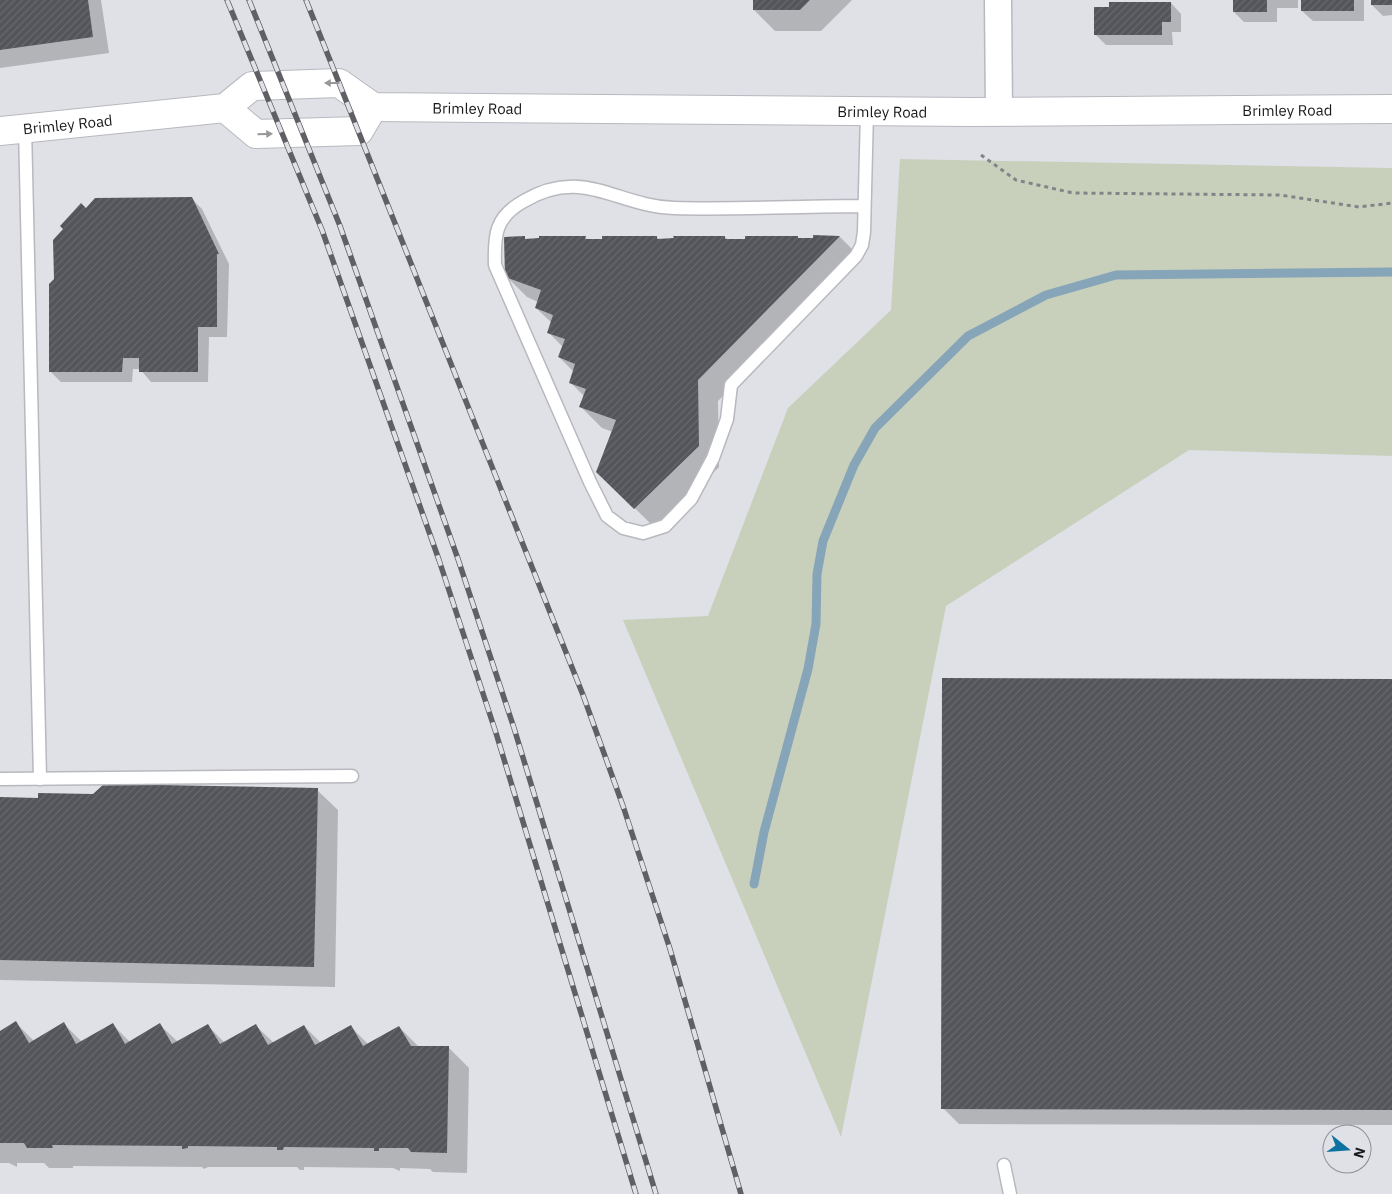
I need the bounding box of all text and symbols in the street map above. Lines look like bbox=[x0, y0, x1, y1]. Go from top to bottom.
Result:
one-way arrow bbox=[323, 79, 339, 87]
street label: Brimley Road bbox=[432, 98, 522, 118]
street label: Brimley Road bbox=[1242, 100, 1332, 120]
street label: Brimley Road bbox=[837, 101, 927, 121]
street label: Brimley Road bbox=[22, 110, 113, 138]
one-way arrow bbox=[257, 129, 273, 137]
north arrow bbox=[1322, 1124, 1372, 1174]
text: N bbox=[1349, 1145, 1370, 1160]

